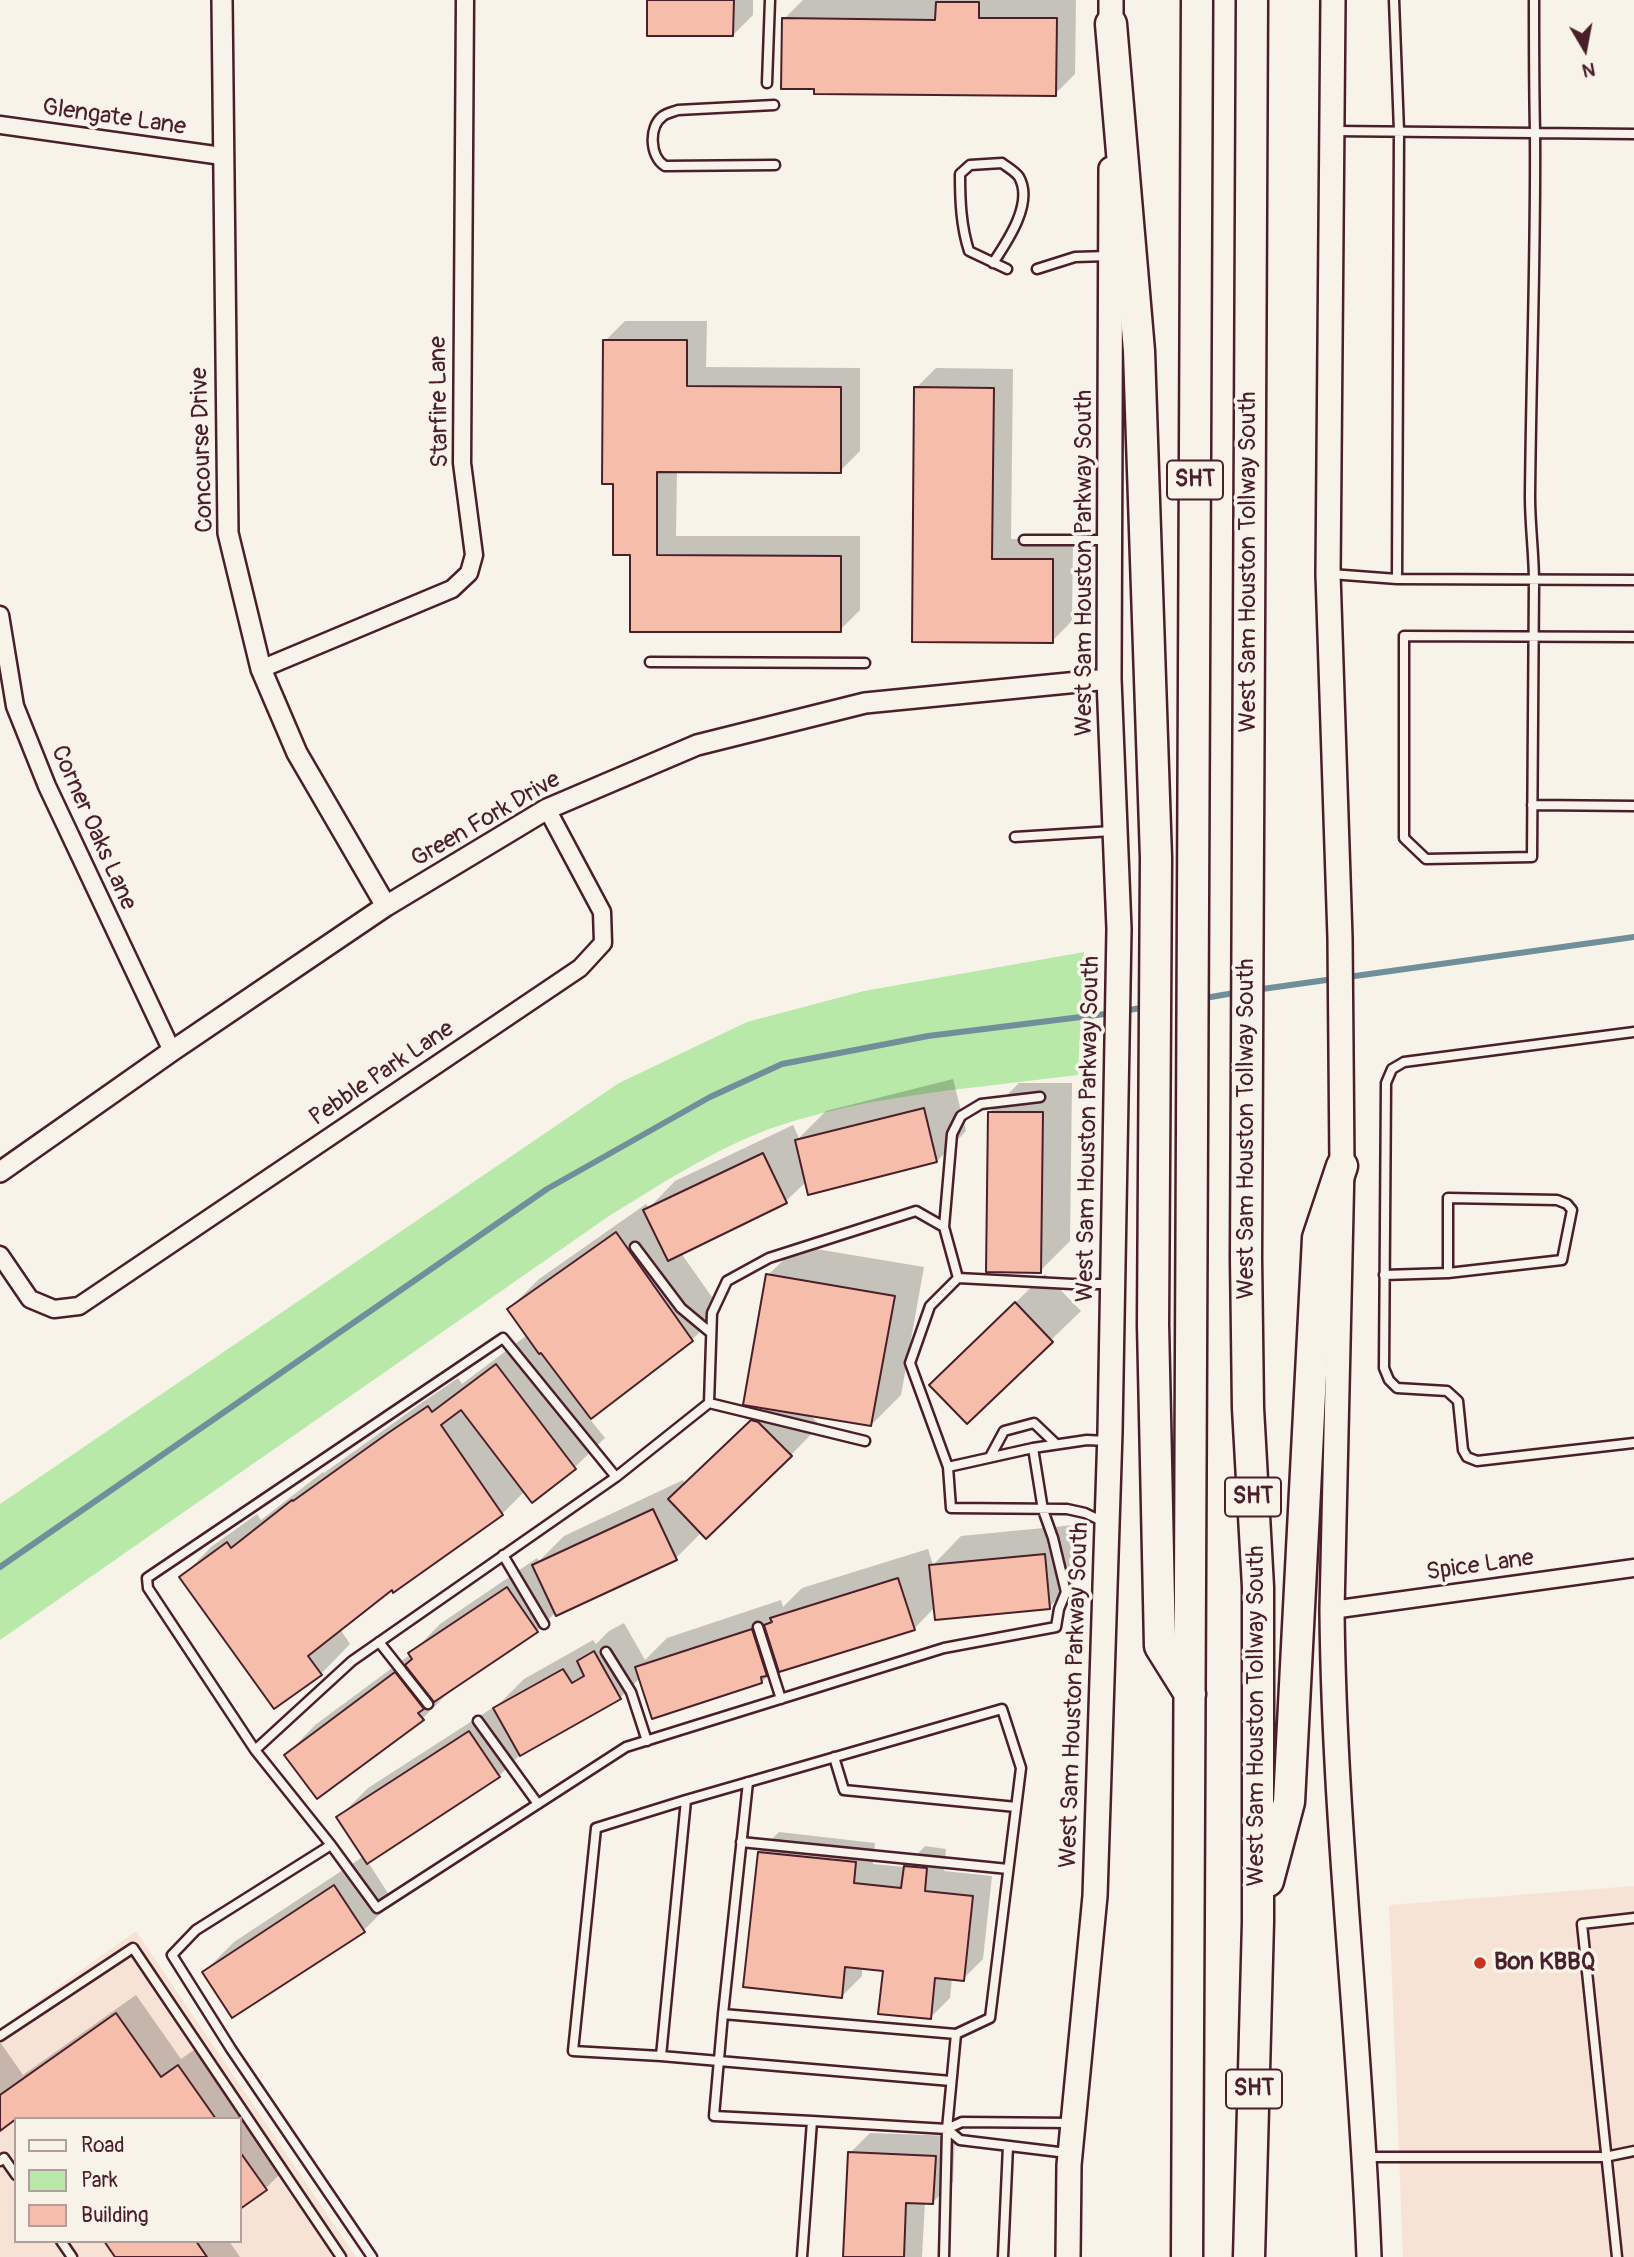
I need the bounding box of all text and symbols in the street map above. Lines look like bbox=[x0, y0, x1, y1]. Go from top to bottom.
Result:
north arrow bbox=[1550, 14, 1620, 84]
text: N bbox=[1580, 57, 1597, 83]
street label: Glengate Lane bbox=[40, 94, 188, 142]
street label: Starfire Lane bbox=[424, 336, 456, 468]
street label: Concourse Drive bbox=[186, 367, 220, 533]
street label: West Sam Houston Parkway South bbox=[1071, 390, 1099, 736]
street label: West Sam Houston Tollway South bbox=[1235, 392, 1263, 732]
road number: SHT bbox=[1167, 460, 1223, 500]
street label: Corner Oaks Lane bbox=[44, 741, 142, 915]
street label: Green Fork Drive bbox=[406, 766, 566, 874]
street label: West Sam Houston Parkway South bbox=[1072, 956, 1106, 1302]
street label: West Sam Houston Tollway South bbox=[1233, 959, 1261, 1299]
street label: Pebble Park Lane bbox=[304, 1015, 460, 1133]
road number: SHT bbox=[1225, 1478, 1281, 1516]
street label: West Sam Houston Parkway South bbox=[1055, 1521, 1095, 1869]
street label: Spice Lane bbox=[1424, 1544, 1536, 1588]
street label: West Sam Houston Tollway South bbox=[1243, 1546, 1271, 1886]
place label: Bon KBBQ bbox=[1494, 1949, 1595, 1977]
marker: Bon KBBQ bbox=[1472, 1955, 1488, 1971]
road number: SHT bbox=[1226, 2070, 1282, 2108]
legend bbox=[14, 2117, 242, 2243]
text: Road bbox=[81, 2132, 125, 2159]
text: Park bbox=[81, 2167, 118, 2194]
text: Building bbox=[81, 2202, 148, 2229]

